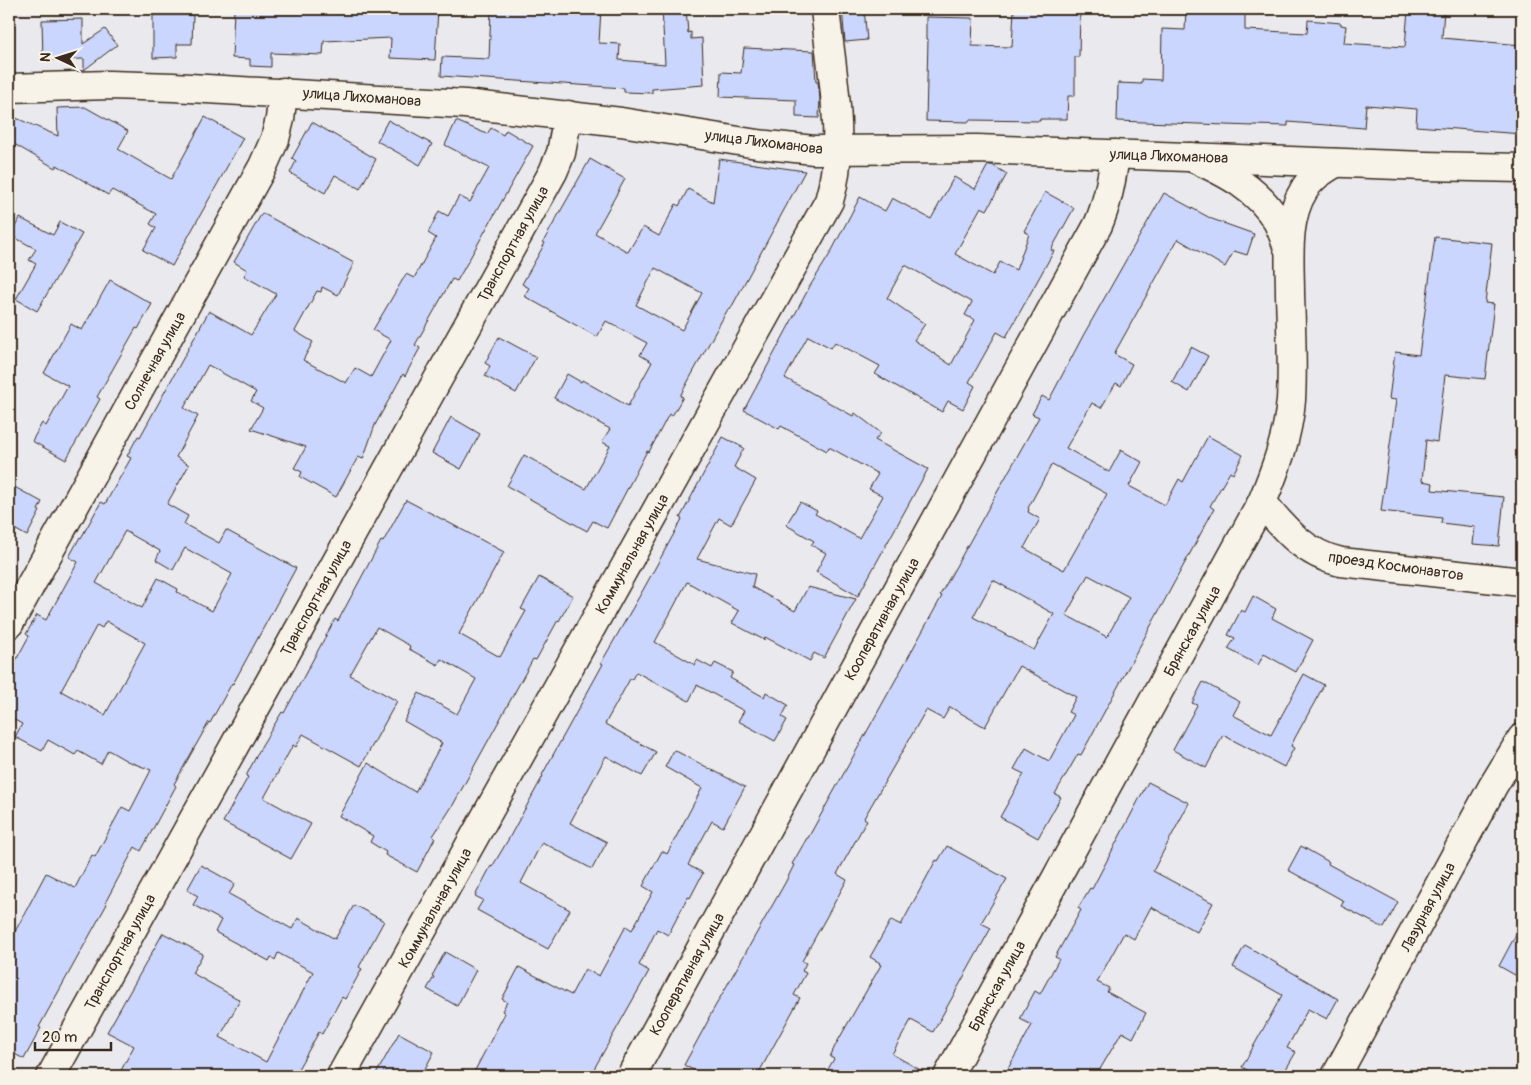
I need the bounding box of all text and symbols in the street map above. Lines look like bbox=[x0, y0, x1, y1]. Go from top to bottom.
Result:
north arrow bbox=[32, 32, 82, 82]
text: N bbox=[37, 52, 54, 62]
street label: улица Лихоманова bbox=[301, 84, 422, 111]
street label: улица Лихоманова bbox=[703, 126, 824, 159]
street label: улица Лихоманова bbox=[1108, 145, 1229, 168]
street label: Транспортная улица bbox=[474, 183, 553, 306]
street label: Солнечная улица bbox=[121, 309, 190, 414]
street label: Коммунальная улица bbox=[592, 491, 673, 618]
street label: Транспортная улица bbox=[277, 537, 356, 660]
street label: проезд Космонавтов bbox=[1327, 548, 1465, 585]
street label: Кооперативная улица bbox=[841, 554, 924, 684]
street label: Брянская улица bbox=[1160, 583, 1225, 680]
street label: Коммунальная улица bbox=[395, 845, 476, 972]
street label: Лазурная улица bbox=[1396, 859, 1460, 956]
street label: Транспортная улица bbox=[81, 891, 160, 1014]
street label: Кооперативная улица bbox=[646, 909, 729, 1039]
street label: Брянская улица bbox=[965, 938, 1030, 1035]
scale bar bbox=[35, 1020, 111, 1052]
text: 20 m bbox=[42, 1028, 77, 1047]

